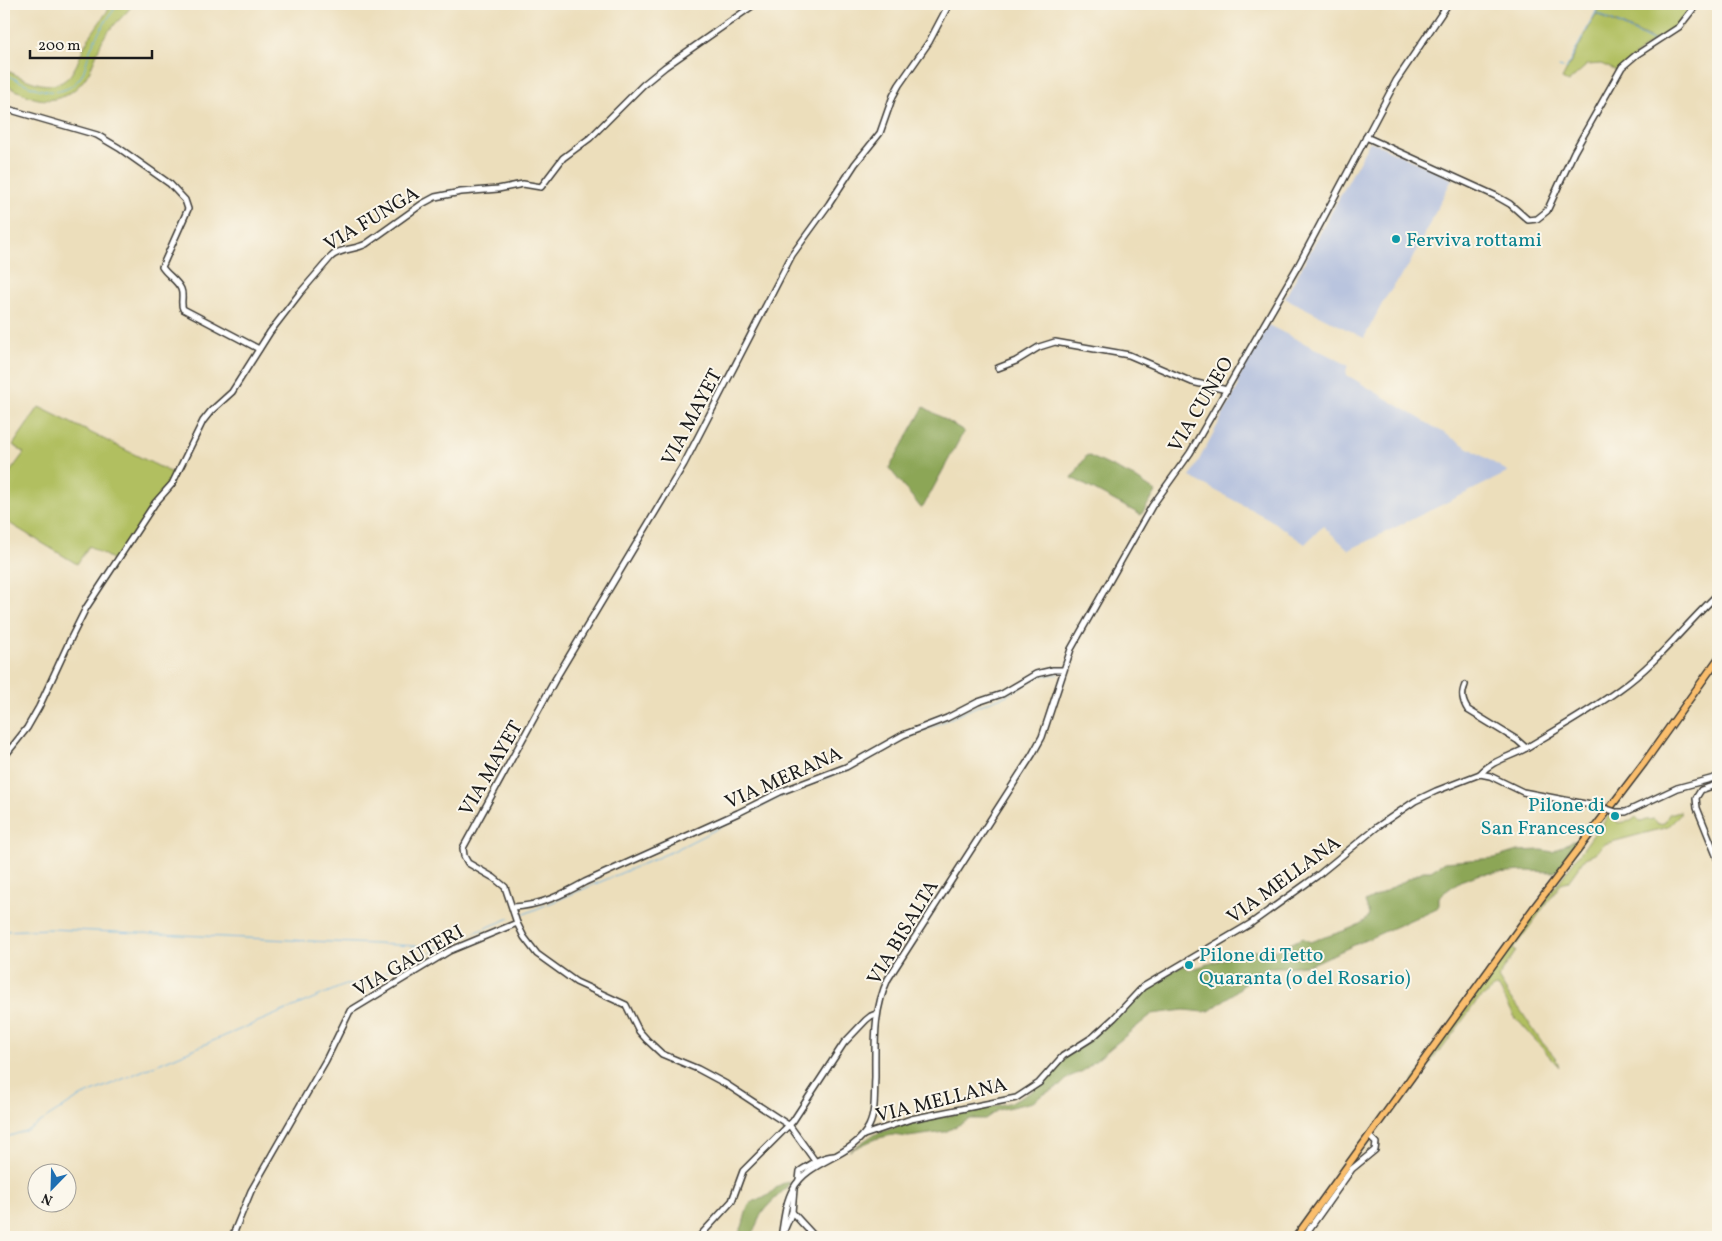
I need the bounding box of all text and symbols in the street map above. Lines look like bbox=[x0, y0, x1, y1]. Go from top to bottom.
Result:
scale bar bbox=[30, 28, 152, 60]
text: 200 m bbox=[38, 36, 81, 57]
street label: VIA FUNGA bbox=[319, 180, 425, 259]
place label: Ferviva rottami bbox=[1406, 227, 1542, 255]
marker: Ferviva rottami bbox=[1390, 233, 1402, 245]
street label: VIA CUNEO bbox=[1162, 352, 1241, 458]
street label: VIA MAYET bbox=[656, 364, 730, 471]
street label: VIA MAYET bbox=[453, 716, 530, 822]
street label: VIA MERANA bbox=[721, 740, 847, 817]
place label: Pilone di San Francesco bbox=[1481, 792, 1605, 843]
marker: Pilone di San Francesco bbox=[1609, 810, 1621, 822]
street label: VIA MELLANA bbox=[1222, 830, 1347, 931]
street label: VIA BISALTA bbox=[861, 875, 946, 991]
street label: VIA GAUTERI bbox=[348, 919, 470, 1005]
place label: Pilone di Tetto Quaranta (o del Rosario) bbox=[1199, 942, 1411, 993]
marker: Pilone di Tetto Quaranta (o del Rosario) bbox=[1183, 959, 1195, 971]
street label: VIA MELLANA bbox=[873, 1071, 1010, 1131]
north arrow bbox=[28, 1164, 78, 1214]
text: N bbox=[39, 1188, 56, 1209]

